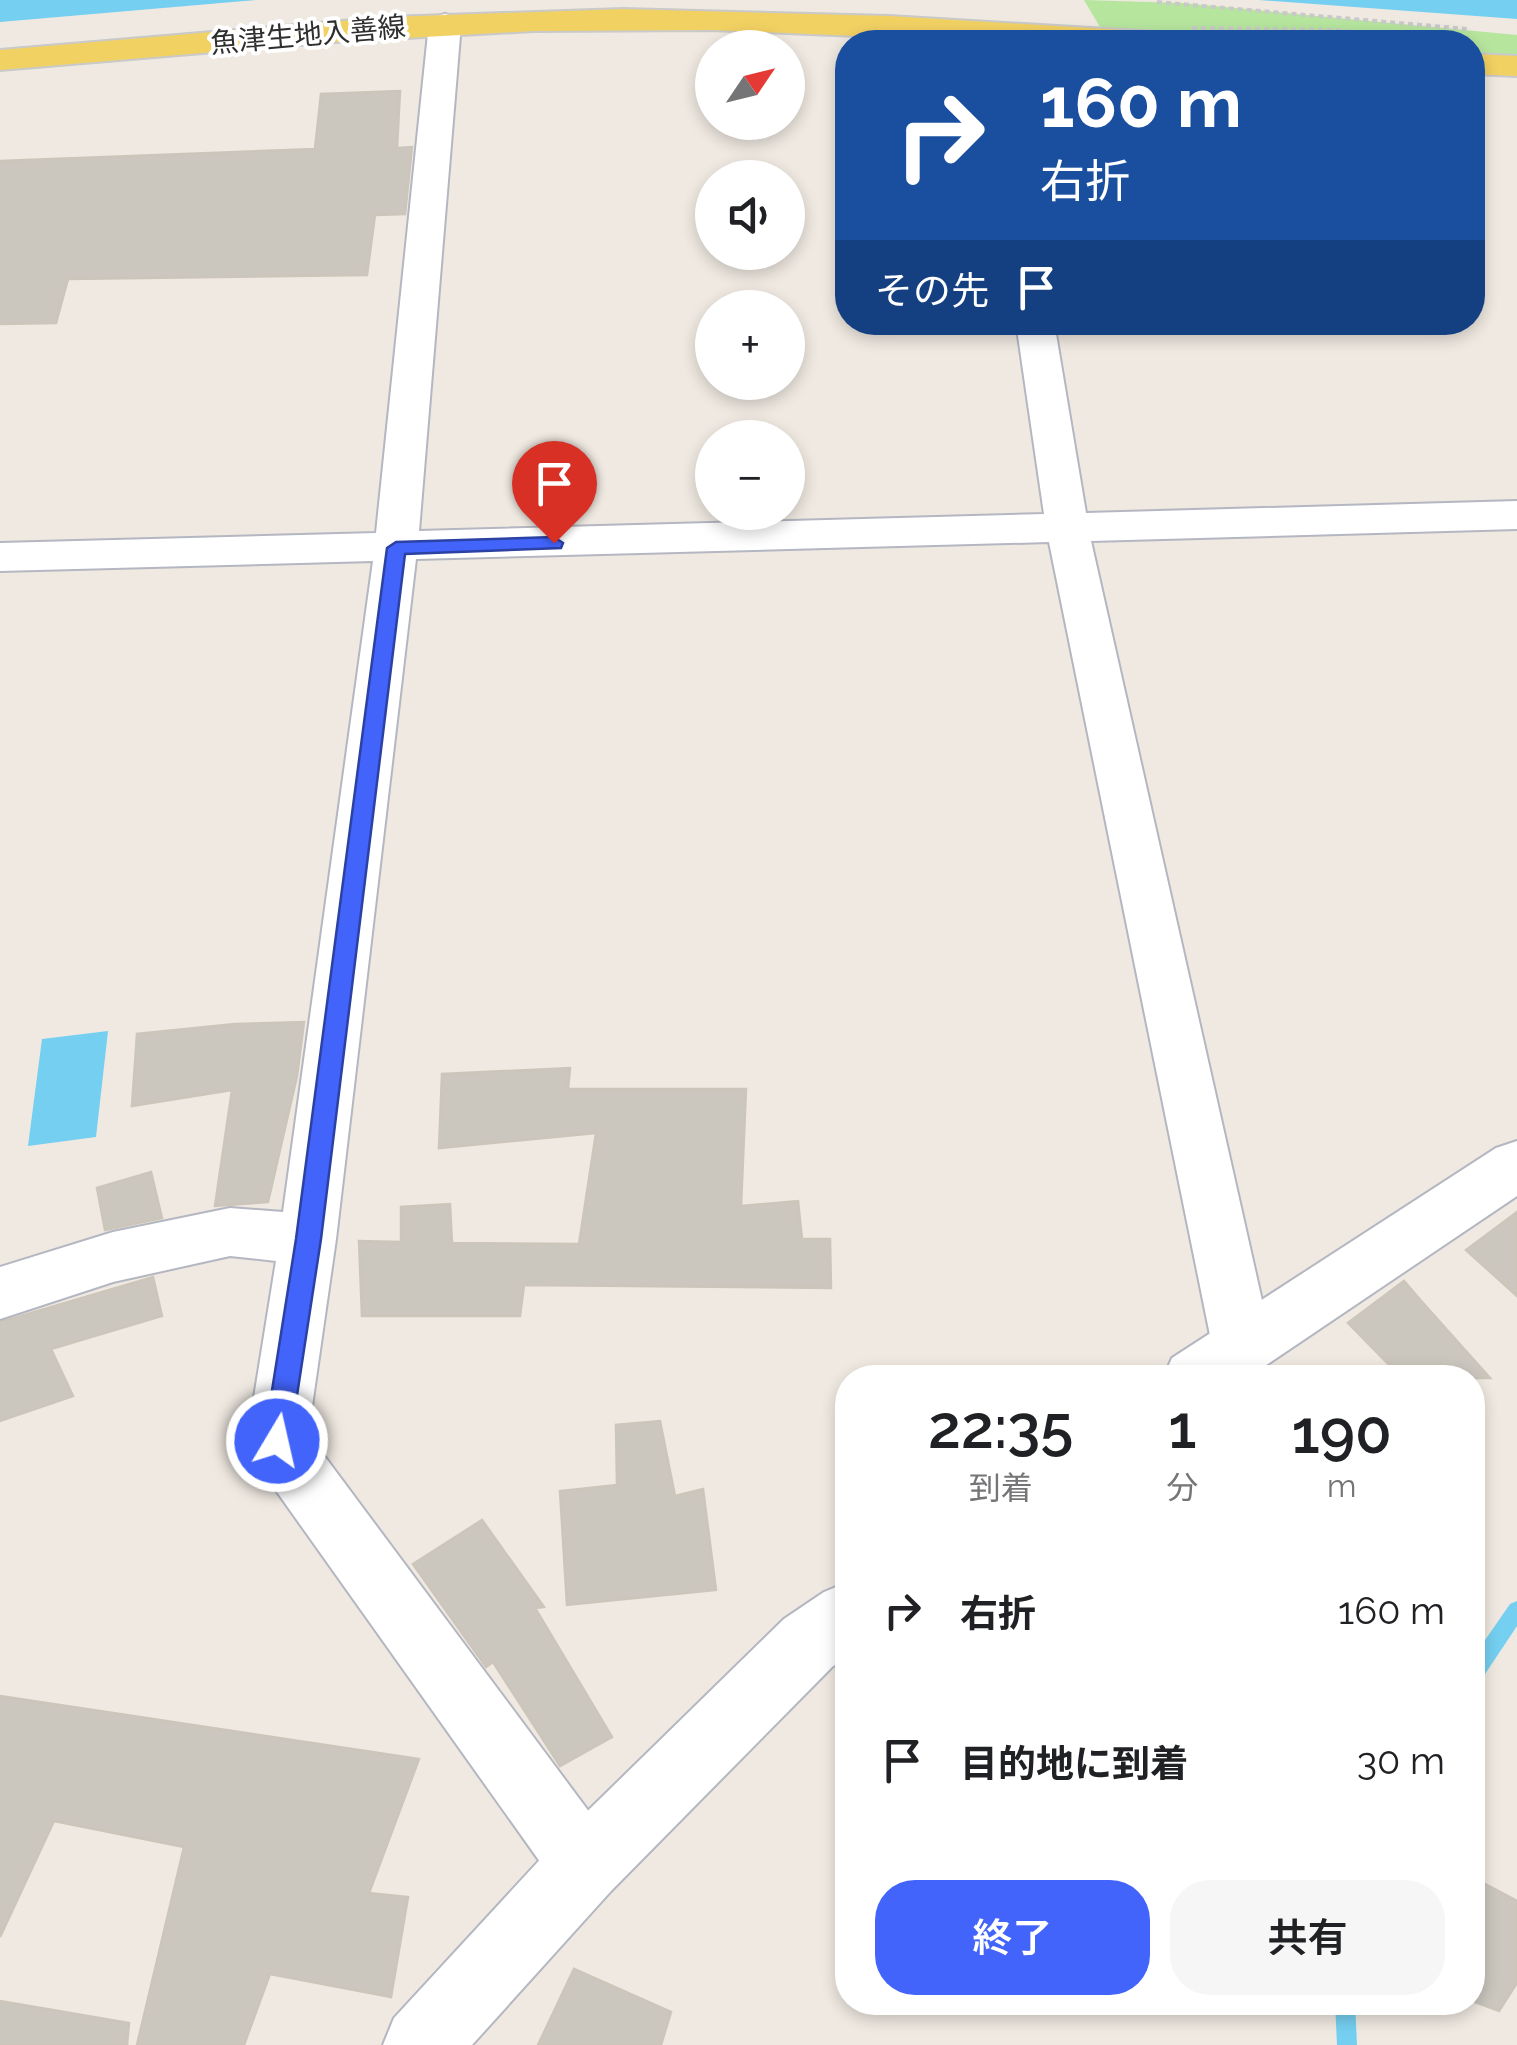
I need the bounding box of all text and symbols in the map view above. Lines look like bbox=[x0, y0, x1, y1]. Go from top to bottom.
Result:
street label: 魚津生地入善線 bbox=[209, 10, 407, 60]
north arrow bbox=[695, 30, 805, 140]
map controls bbox=[695, 30, 805, 530]
text: 160 m bbox=[1040, 61, 1242, 143]
icon: right bbox=[875, 70, 1005, 200]
text: 右折 bbox=[1040, 155, 1130, 208]
button: sound bbox=[695, 160, 805, 270]
icon: arrive bbox=[1009, 260, 1064, 315]
text: その先 bbox=[875, 268, 989, 313]
button: + bbox=[695, 290, 805, 400]
button: − bbox=[695, 420, 805, 530]
pin bbox=[512, 441, 597, 544]
icon: arrive bbox=[527, 456, 582, 511]
position arrow bbox=[225, 1389, 329, 1493]
text: 22:35 bbox=[928, 1392, 1073, 1462]
text: 1 bbox=[1168, 1392, 1197, 1462]
text: 190 bbox=[1291, 1397, 1392, 1467]
text: m bbox=[1327, 1467, 1356, 1504]
text: 到着 bbox=[969, 1469, 1033, 1506]
text: 分 bbox=[1166, 1469, 1198, 1506]
icon: right bbox=[875, 1583, 930, 1638]
text: 160 m bbox=[1338, 1588, 1445, 1633]
text: 右折 bbox=[960, 1591, 1036, 1636]
icon: arrive bbox=[875, 1733, 930, 1788]
text: 30 m bbox=[1357, 1738, 1445, 1783]
text: 目的地に到着 bbox=[960, 1741, 1188, 1786]
button: 終了 bbox=[875, 1880, 1150, 1995]
button: 共有 bbox=[1170, 1880, 1445, 1995]

